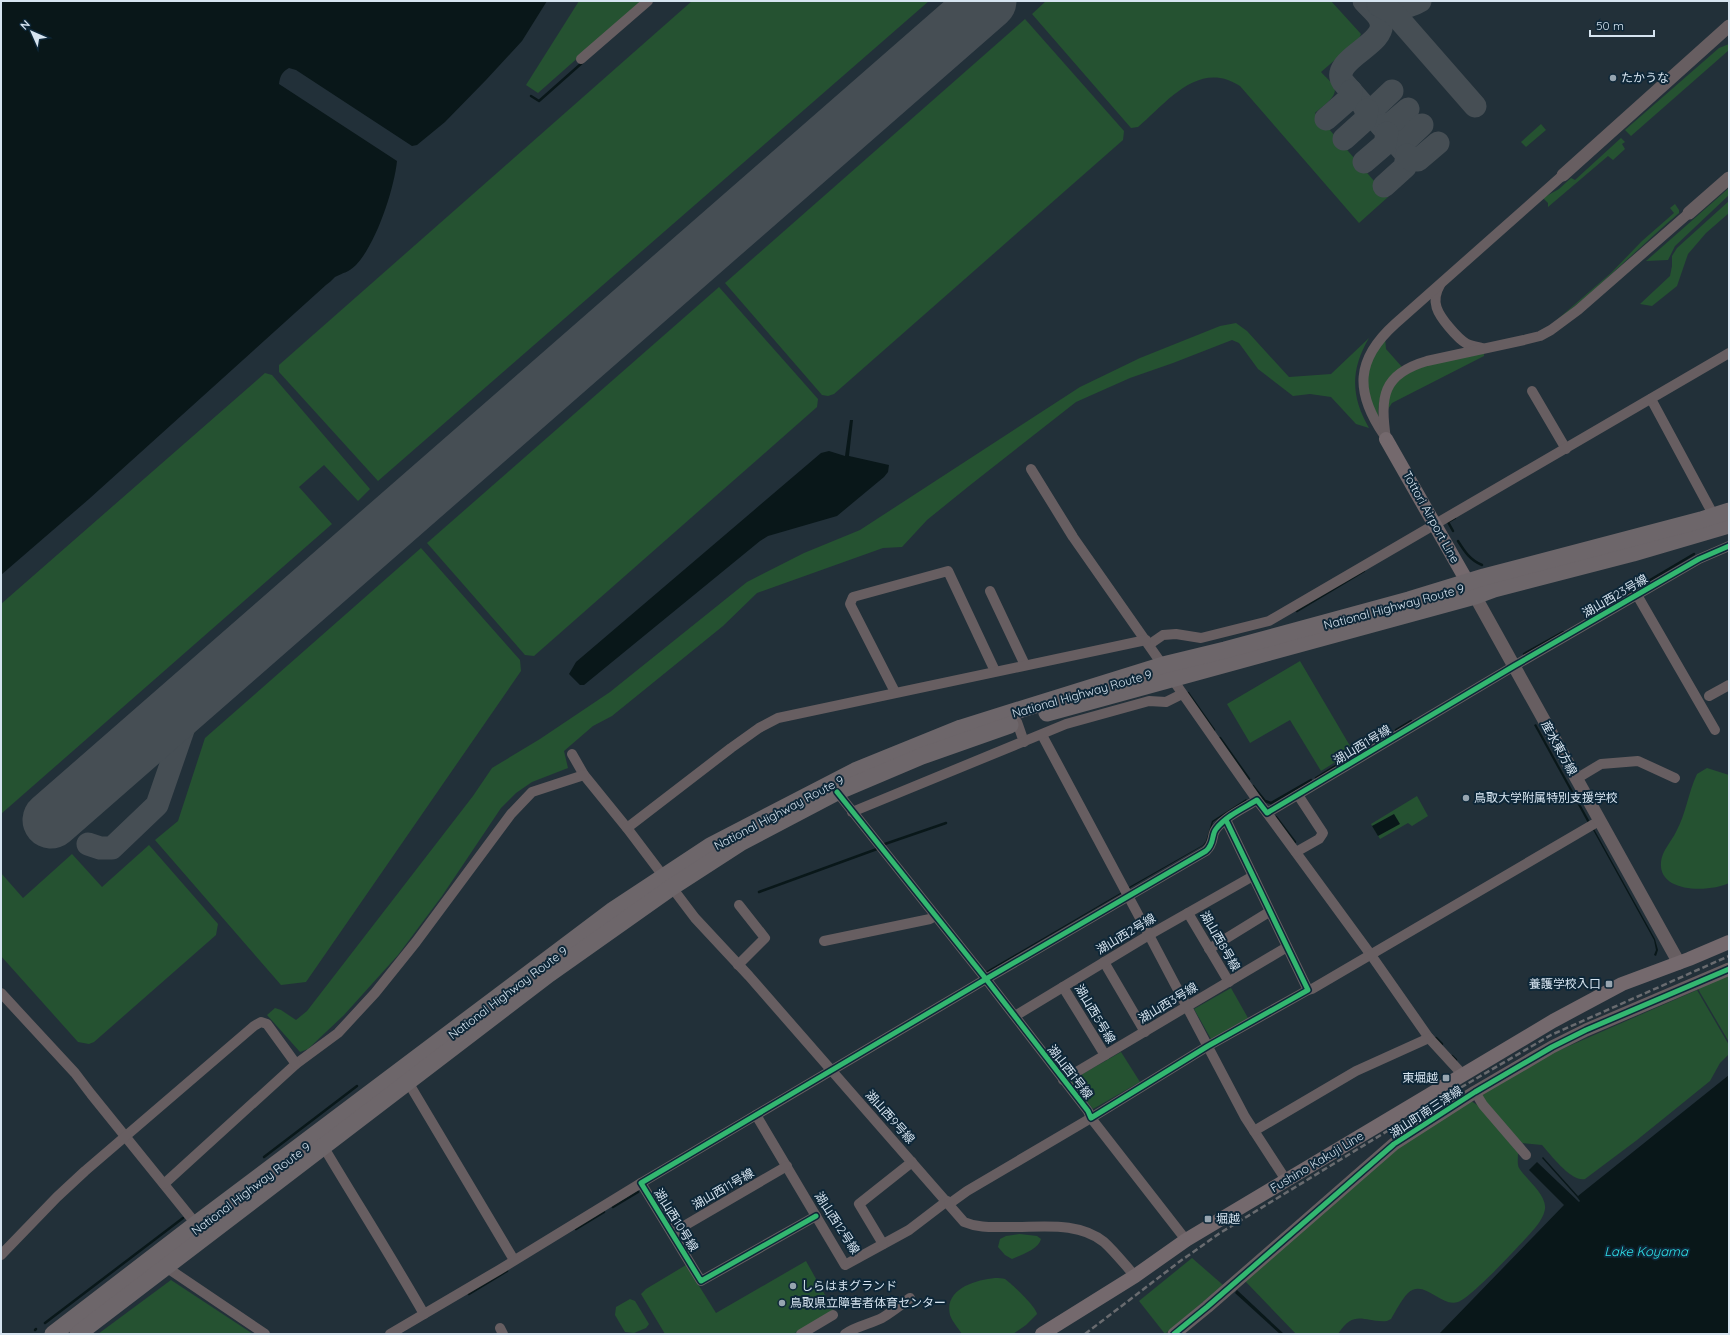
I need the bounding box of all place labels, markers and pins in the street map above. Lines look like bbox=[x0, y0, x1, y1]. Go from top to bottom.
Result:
place label: たかうな bbox=[1621, 70, 1669, 85]
marker: たかうな bbox=[1608, 73, 1618, 83]
place label: 鳥取大学附属特別支援学校 bbox=[1474, 790, 1618, 805]
marker: 鳥取大学附属特別支援学校 bbox=[1461, 793, 1471, 803]
place label: 養護学校入口 bbox=[1529, 976, 1601, 991]
marker: 養護学校入口 bbox=[1604, 979, 1614, 989]
place label: 東堀越 bbox=[1402, 1070, 1438, 1085]
marker: 東堀越 bbox=[1441, 1073, 1451, 1083]
place label: 堀越 bbox=[1216, 1211, 1240, 1226]
marker: 堀越 bbox=[1203, 1214, 1213, 1224]
place label: しらはまグランド bbox=[801, 1278, 897, 1293]
marker: しらはまグランド bbox=[788, 1281, 798, 1291]
place label: 鳥取県立障害者体育センター bbox=[790, 1295, 946, 1310]
marker: 鳥取県立障害者体育センター bbox=[777, 1298, 787, 1308]

